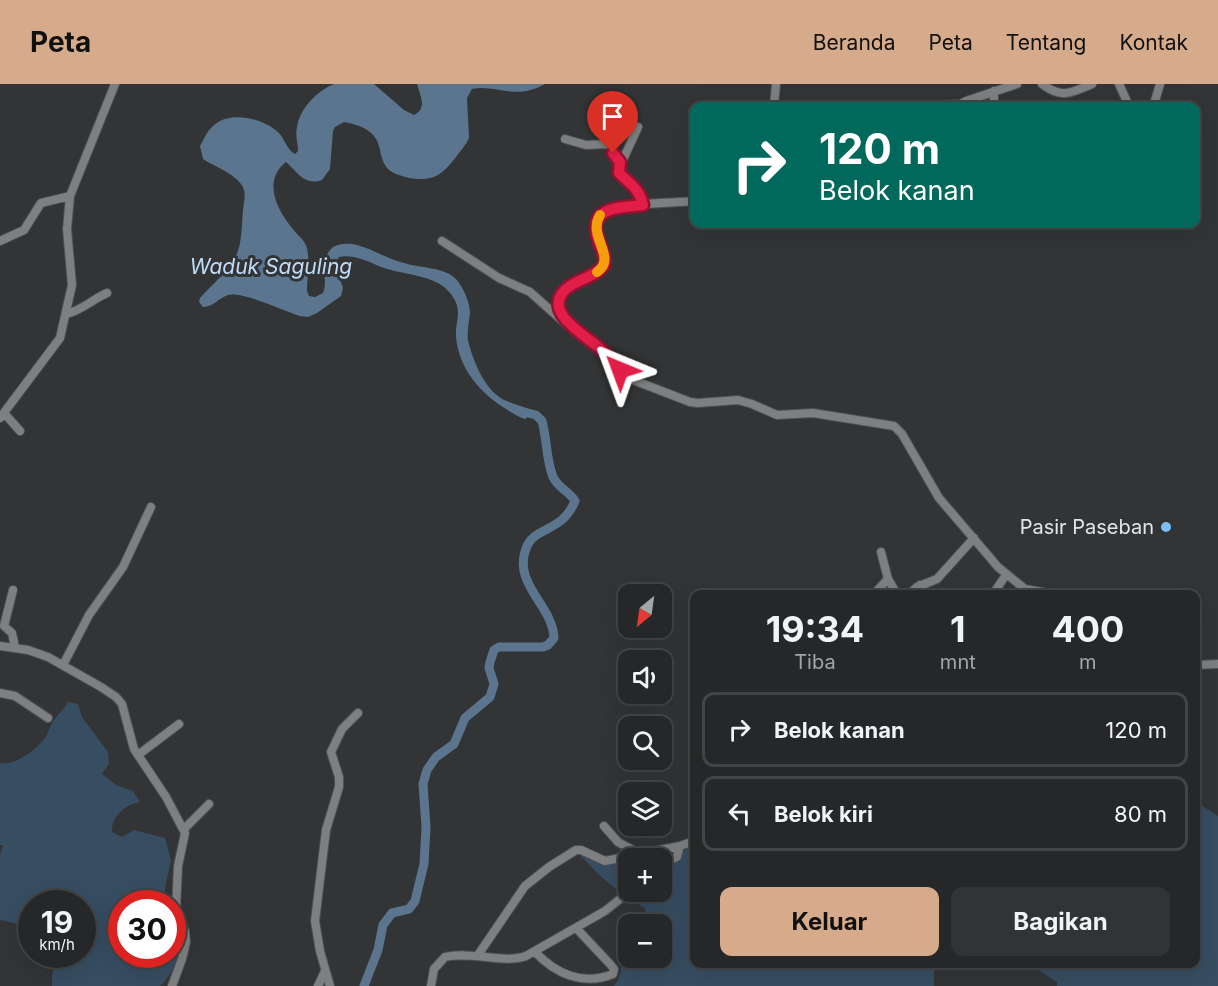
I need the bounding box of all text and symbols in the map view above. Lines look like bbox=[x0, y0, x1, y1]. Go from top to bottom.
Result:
text: Peta bbox=[30, 25, 91, 59]
text: Beranda bbox=[813, 30, 895, 55]
text: Peta bbox=[928, 30, 973, 55]
text: Tentang bbox=[1006, 30, 1086, 55]
text: Kontak bbox=[1119, 30, 1188, 55]
pin bbox=[587, 91, 638, 153]
icon: arrive bbox=[596, 100, 629, 133]
text: 120 m bbox=[819, 123, 940, 174]
icon: right bbox=[720, 126, 798, 204]
text: Belok kanan bbox=[819, 174, 975, 207]
water label: Waduk Saguling bbox=[190, 254, 352, 279]
position arrow bbox=[588, 338, 652, 402]
place label: Pasir Paseban bbox=[1020, 515, 1154, 539]
marker: Pasir Paseban bbox=[1159, 520, 1173, 534]
north arrow bbox=[618, 584, 672, 638]
map controls bbox=[618, 584, 672, 968]
text: 19:34 bbox=[766, 607, 864, 651]
text: 1 bbox=[950, 607, 966, 651]
text: 400 bbox=[1051, 607, 1124, 651]
button: sound bbox=[618, 650, 672, 704]
text: Tiba bbox=[794, 650, 836, 674]
text: mnt bbox=[940, 650, 976, 674]
text: m bbox=[1079, 650, 1097, 674]
icon: right bbox=[723, 713, 756, 746]
button: search bbox=[618, 716, 672, 770]
text: Belok kanan bbox=[774, 717, 905, 743]
text: 120 m bbox=[1105, 717, 1167, 743]
button: layers bbox=[618, 782, 672, 836]
icon: left bbox=[723, 797, 756, 830]
text: Belok kiri bbox=[774, 801, 873, 827]
text: 80 m bbox=[1114, 801, 1167, 827]
button: + bbox=[618, 848, 672, 902]
button: Keluar bbox=[720, 887, 939, 956]
button: Bagikan bbox=[951, 887, 1170, 956]
speed limit sign: 30 bbox=[108, 890, 186, 968]
text: 19 bbox=[41, 904, 73, 940]
button: − bbox=[618, 914, 672, 968]
text: km/h bbox=[39, 935, 75, 954]

